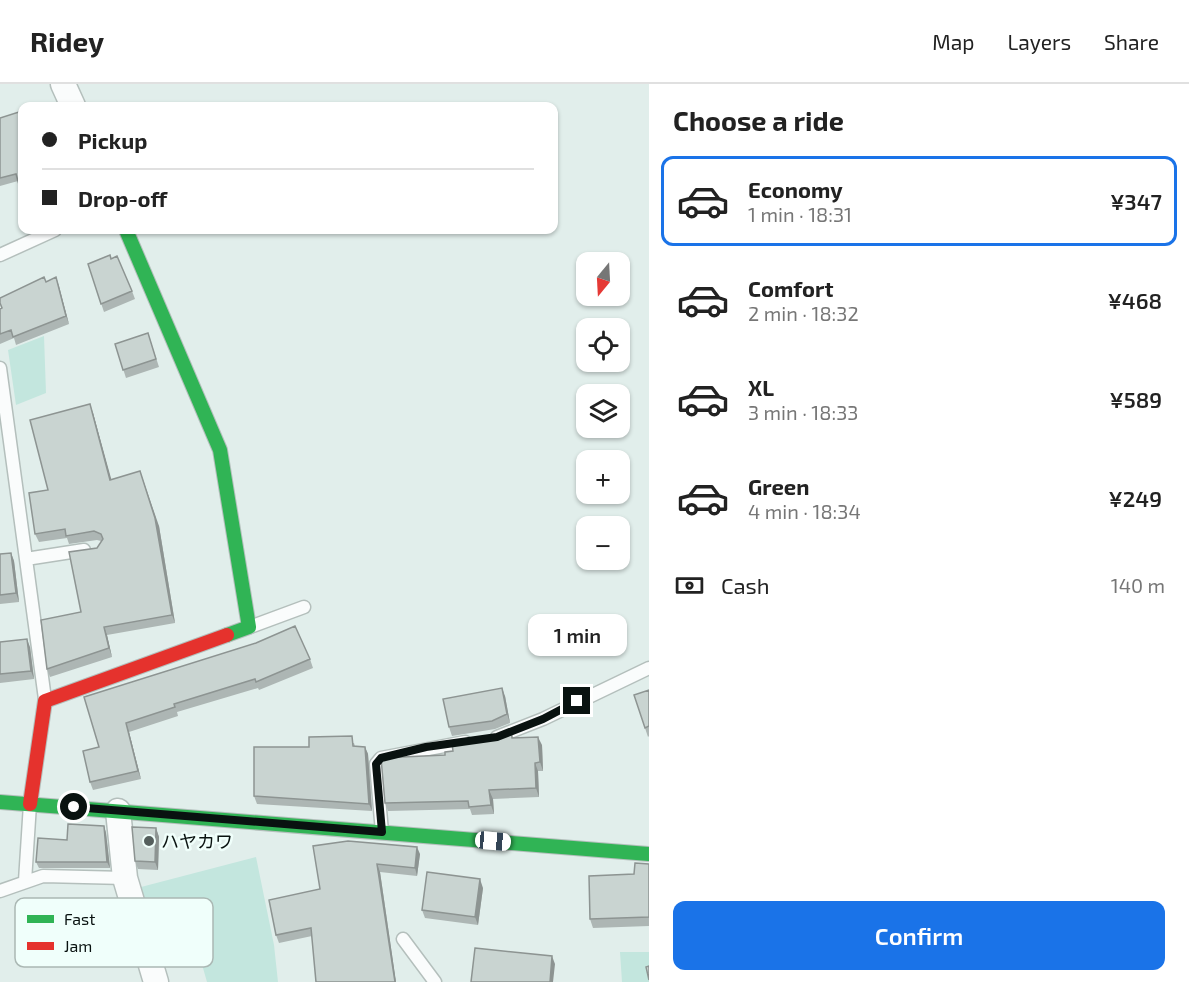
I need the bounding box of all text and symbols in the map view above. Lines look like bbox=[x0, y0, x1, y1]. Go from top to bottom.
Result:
text: Ridey bbox=[30, 24, 104, 58]
text: Map bbox=[932, 29, 974, 54]
text: Layers bbox=[1007, 29, 1071, 54]
text: Share bbox=[1104, 29, 1159, 54]
text: Choose a ride bbox=[673, 104, 844, 136]
text: Pickup bbox=[78, 127, 147, 153]
icon: car bbox=[676, 174, 730, 228]
text: Economy bbox=[748, 176, 843, 202]
text: Drop-off bbox=[78, 185, 167, 211]
text: ¥347 bbox=[1110, 188, 1162, 214]
text: 1 min · 18:31 bbox=[748, 202, 852, 226]
north arrow bbox=[576, 252, 630, 306]
map controls bbox=[576, 252, 630, 570]
icon: car bbox=[676, 273, 730, 327]
text: Comfort bbox=[748, 275, 833, 301]
text: ¥468 bbox=[1108, 287, 1162, 313]
text: 2 min · 18:32 bbox=[748, 301, 859, 325]
button: locate bbox=[576, 318, 630, 372]
icon: car bbox=[676, 372, 730, 426]
text: XL bbox=[748, 374, 774, 400]
button: layers bbox=[576, 384, 630, 438]
text: ¥589 bbox=[1109, 386, 1162, 412]
text: 3 min · 18:33 bbox=[748, 400, 858, 424]
button: + bbox=[576, 450, 630, 504]
icon: car bbox=[676, 471, 730, 525]
text: Green bbox=[748, 473, 810, 499]
text: ¥249 bbox=[1109, 485, 1162, 511]
text: 4 min · 18:34 bbox=[748, 499, 861, 523]
button: − bbox=[576, 516, 630, 570]
icon: cash bbox=[673, 569, 706, 602]
text: Cash bbox=[721, 572, 770, 598]
text: 140 m bbox=[1111, 573, 1165, 597]
callout: 1 min bbox=[528, 614, 626, 656]
text: 1 min bbox=[554, 623, 601, 647]
route end bbox=[563, 687, 590, 714]
route start bbox=[60, 793, 87, 820]
place label: ハヤカワ bbox=[161, 830, 233, 852]
car bbox=[474, 830, 512, 852]
marker: ハヤカワ bbox=[142, 834, 156, 848]
legend bbox=[15, 898, 213, 967]
button: Confirm bbox=[673, 901, 1165, 970]
text: Fast bbox=[64, 909, 95, 928]
text: Jam bbox=[64, 936, 92, 955]

